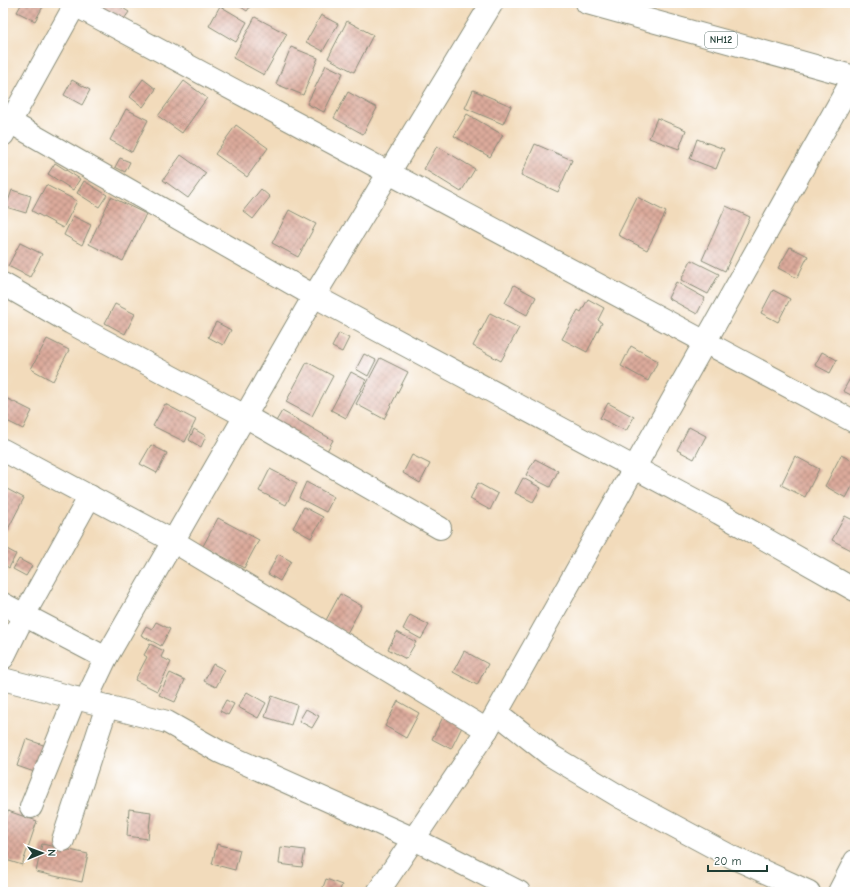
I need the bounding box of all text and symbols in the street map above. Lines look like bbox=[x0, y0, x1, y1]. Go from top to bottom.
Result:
road number: NH12 bbox=[705, 32, 737, 48]
north arrow bbox=[22, 833, 62, 873]
scale bar bbox=[708, 847, 767, 873]
text: N bbox=[45, 849, 58, 857]
text: 20 m bbox=[714, 854, 742, 868]

